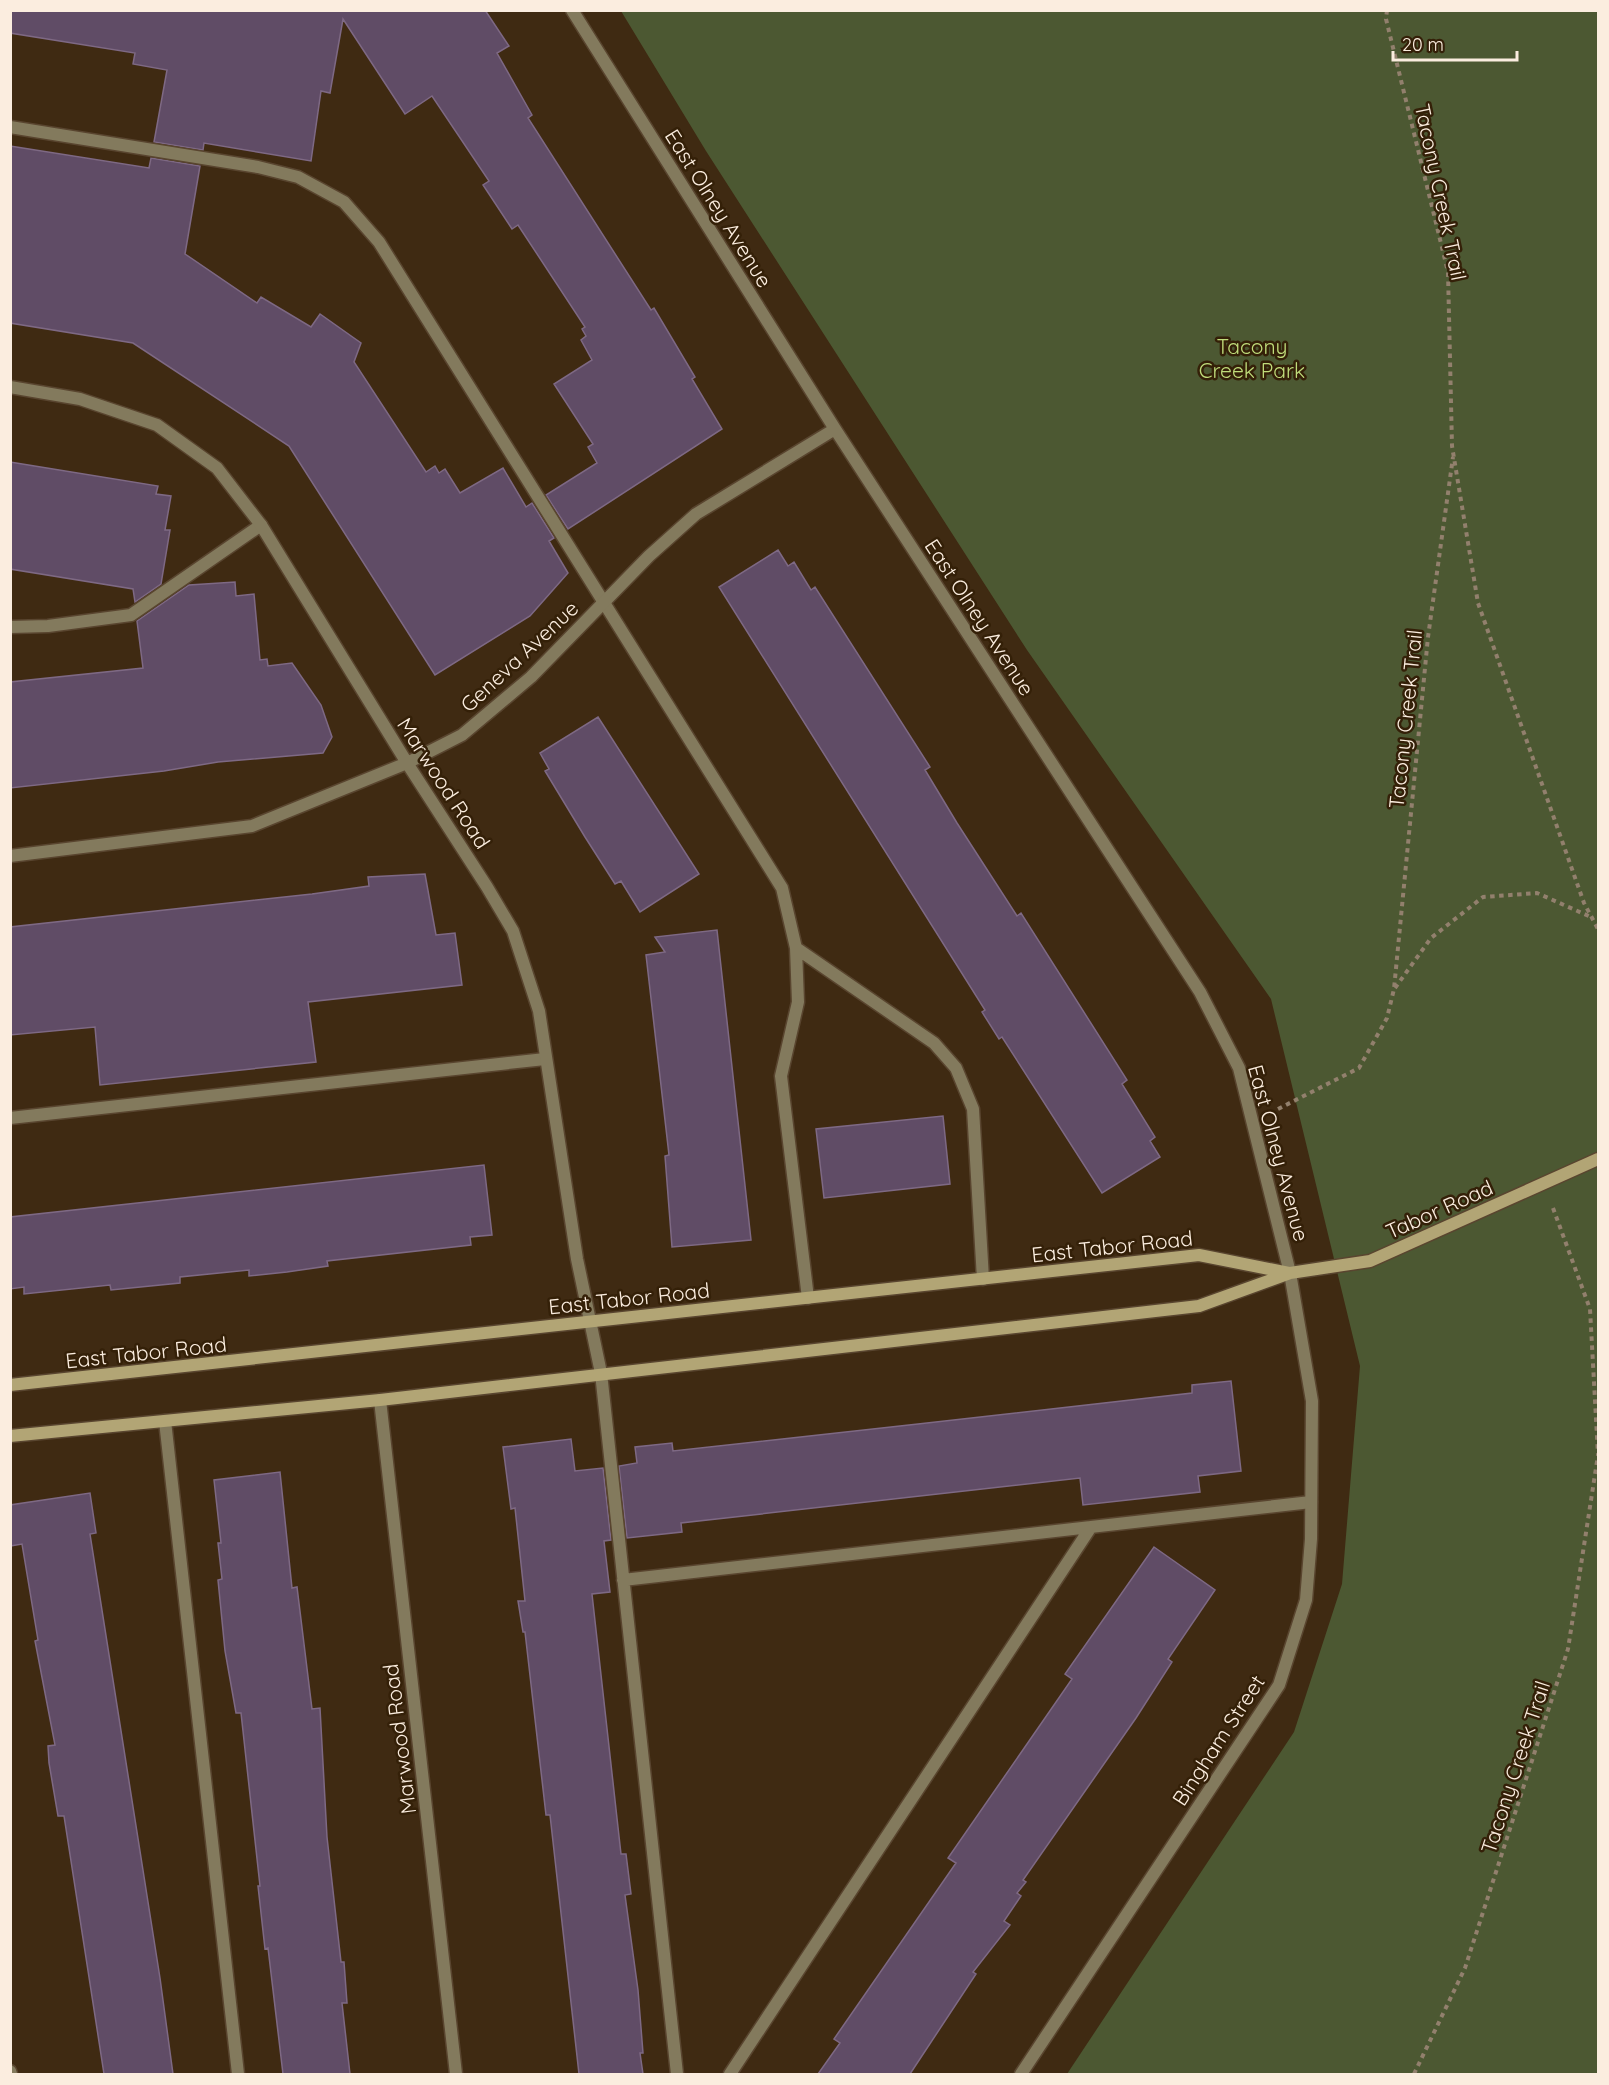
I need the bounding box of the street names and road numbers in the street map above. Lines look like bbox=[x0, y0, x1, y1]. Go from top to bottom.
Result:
street label: Tacony Creek Trail bbox=[1410, 101, 1472, 283]
street label: East Olney Avenue bbox=[660, 124, 778, 292]
street label: East Olney Avenue bbox=[920, 534, 1040, 700]
street label: Geneva Avenue bbox=[455, 595, 583, 717]
street label: Tacony Creek Trail bbox=[1383, 628, 1427, 810]
street label: Marwood Road bbox=[392, 713, 496, 853]
street label: East Olney Avenue bbox=[1243, 1062, 1315, 1244]
street label: Tabor Road bbox=[1381, 1174, 1497, 1244]
street label: East Tabor Road bbox=[1030, 1225, 1194, 1267]
street label: East Tabor Road bbox=[547, 1277, 711, 1319]
street label: East Tabor Road bbox=[64, 1331, 228, 1373]
street label: Marwood Road bbox=[377, 1663, 421, 1815]
street label: Bingham Street bbox=[1166, 1670, 1270, 1810]
street label: Tacony Creek Trail bbox=[1475, 1677, 1555, 1857]

